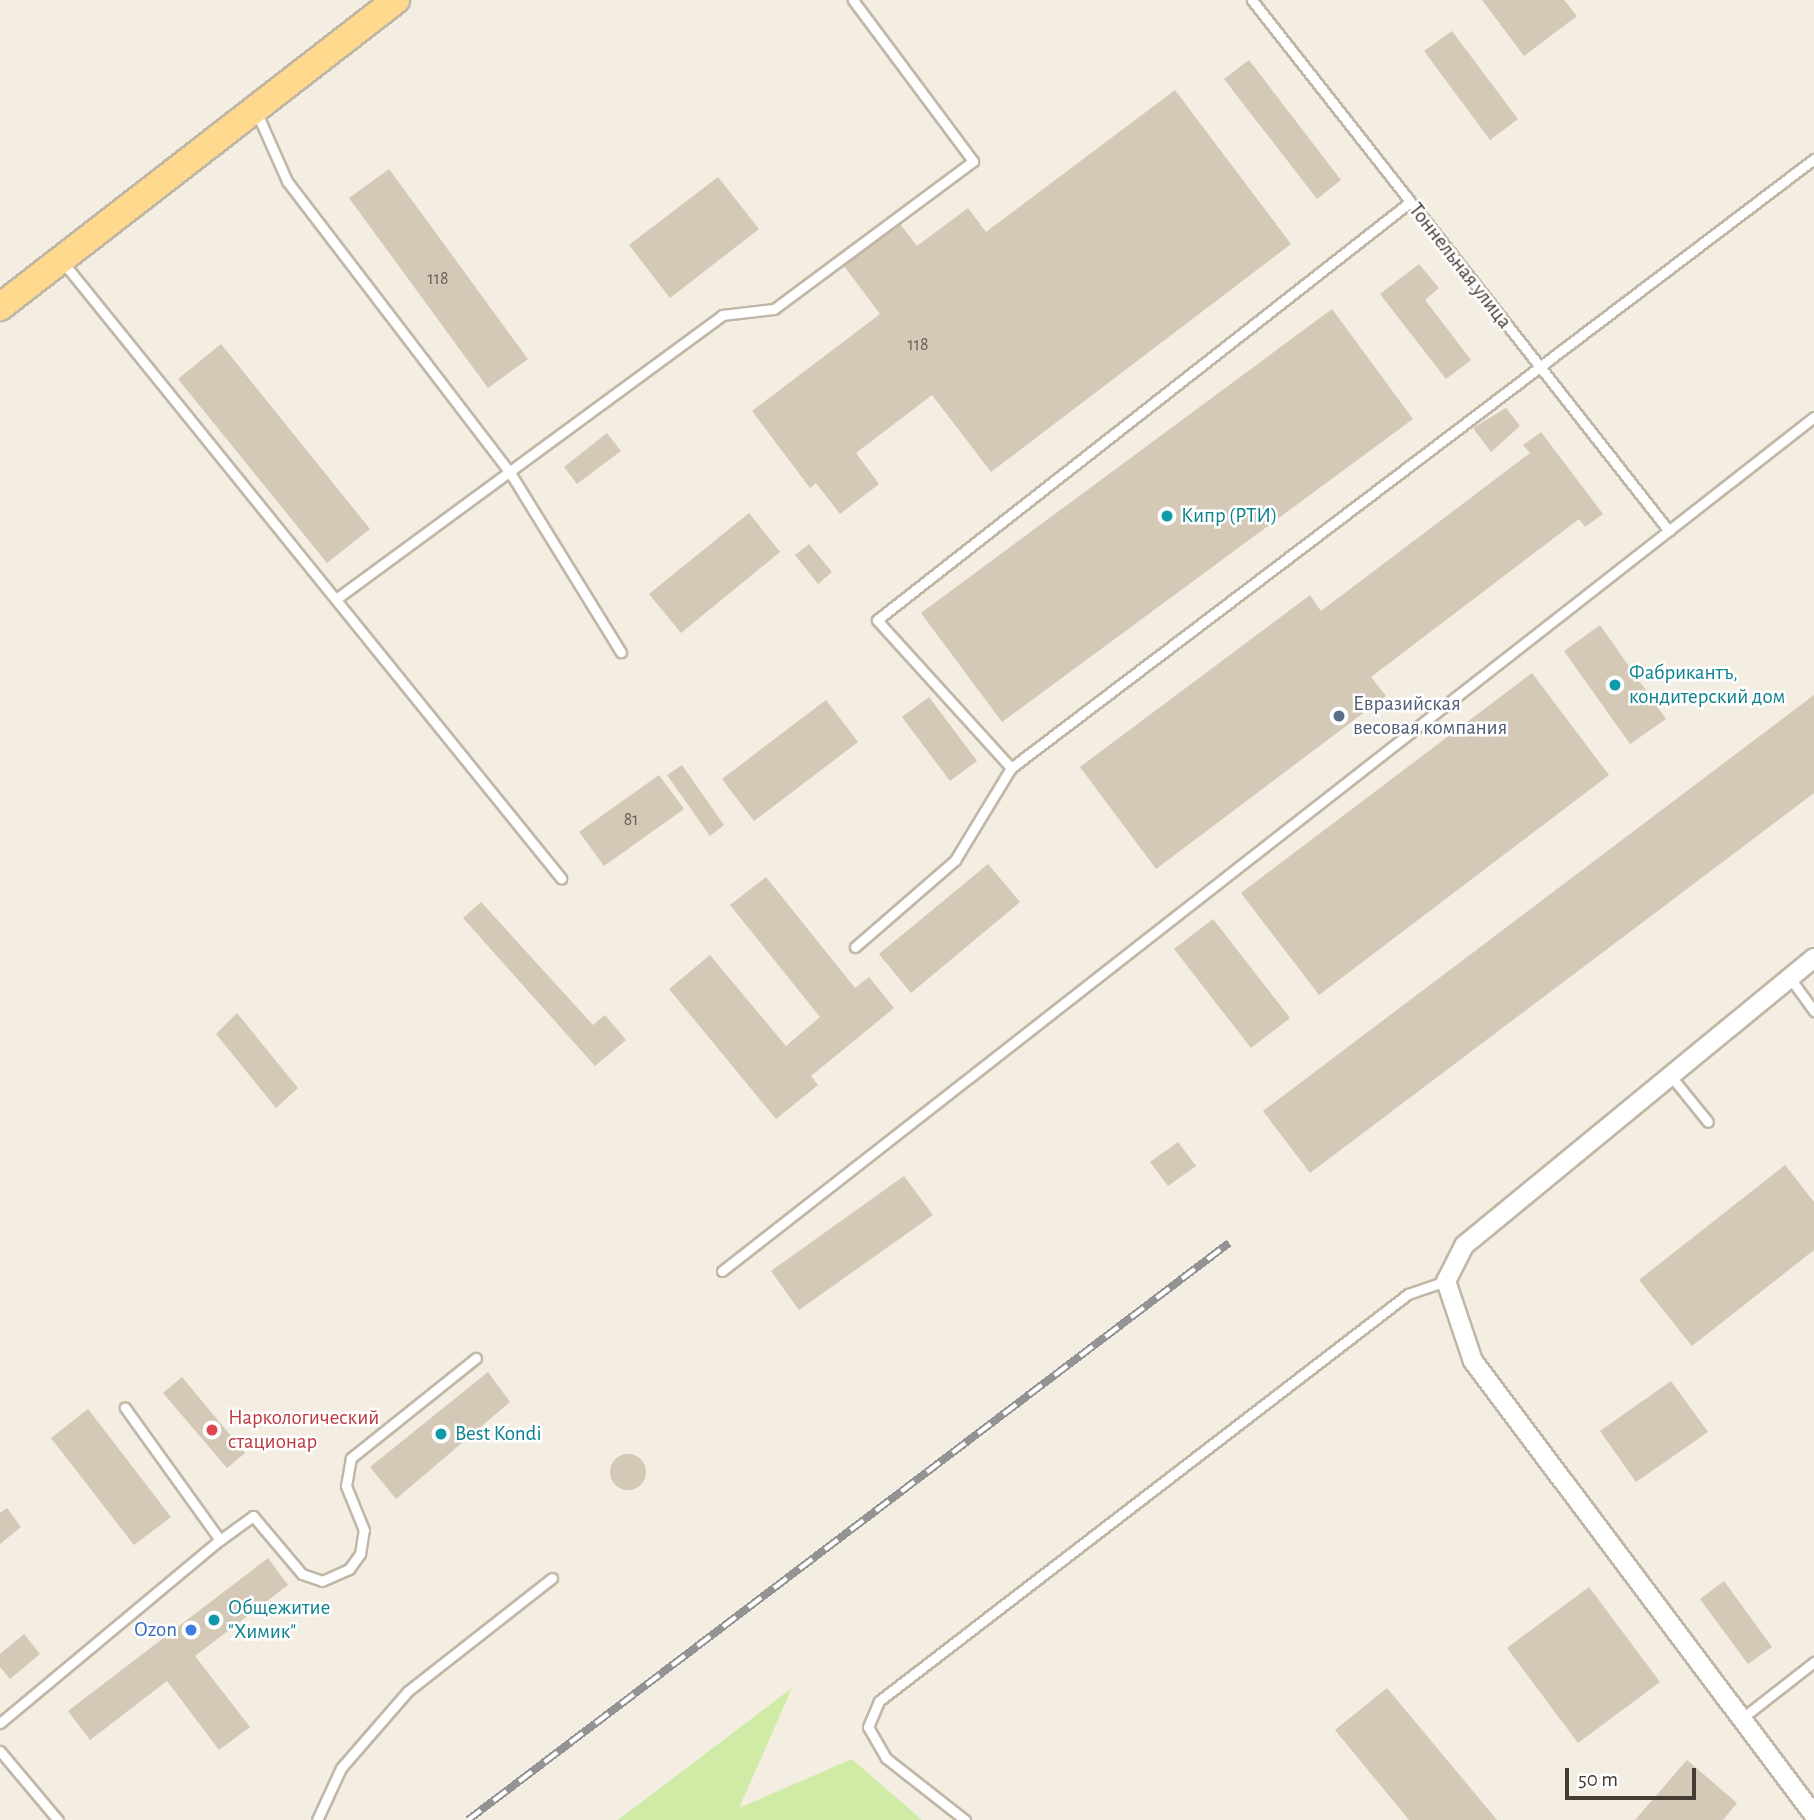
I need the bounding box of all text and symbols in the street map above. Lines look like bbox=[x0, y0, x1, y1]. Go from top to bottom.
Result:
street label: Тоннельная улица bbox=[1403, 198, 1517, 334]
house number: 118 bbox=[428, 268, 448, 290]
house number: 118 bbox=[908, 334, 928, 356]
place label: Кипр (РТИ) bbox=[1181, 503, 1277, 529]
marker: Кипр (РТИ) bbox=[1159, 508, 1175, 524]
place label: Фабрикантъ, кондитерский дом bbox=[1629, 660, 1785, 710]
marker: Фабрикантъ, кондитерский дом bbox=[1607, 677, 1623, 693]
place label: Евразийская весовая компания bbox=[1353, 691, 1507, 741]
marker: Евразийская весовая компания bbox=[1331, 708, 1347, 724]
house number: 81 bbox=[624, 809, 638, 831]
place label: Наркологический стационар bbox=[228, 1405, 379, 1455]
marker: Наркологический стационар bbox=[202, 1420, 222, 1440]
place label: Best Kondi bbox=[455, 1421, 542, 1447]
marker: Best Kondi bbox=[433, 1426, 449, 1442]
place label: Общежитие "Химик" bbox=[228, 1595, 330, 1645]
marker: Общежитие "Химик" bbox=[206, 1612, 222, 1628]
place label: Ozon bbox=[134, 1617, 177, 1643]
marker: Ozon bbox=[183, 1622, 199, 1638]
scale bar bbox=[1569, 1754, 1700, 1798]
text: 50 m bbox=[1578, 1769, 1618, 1790]

